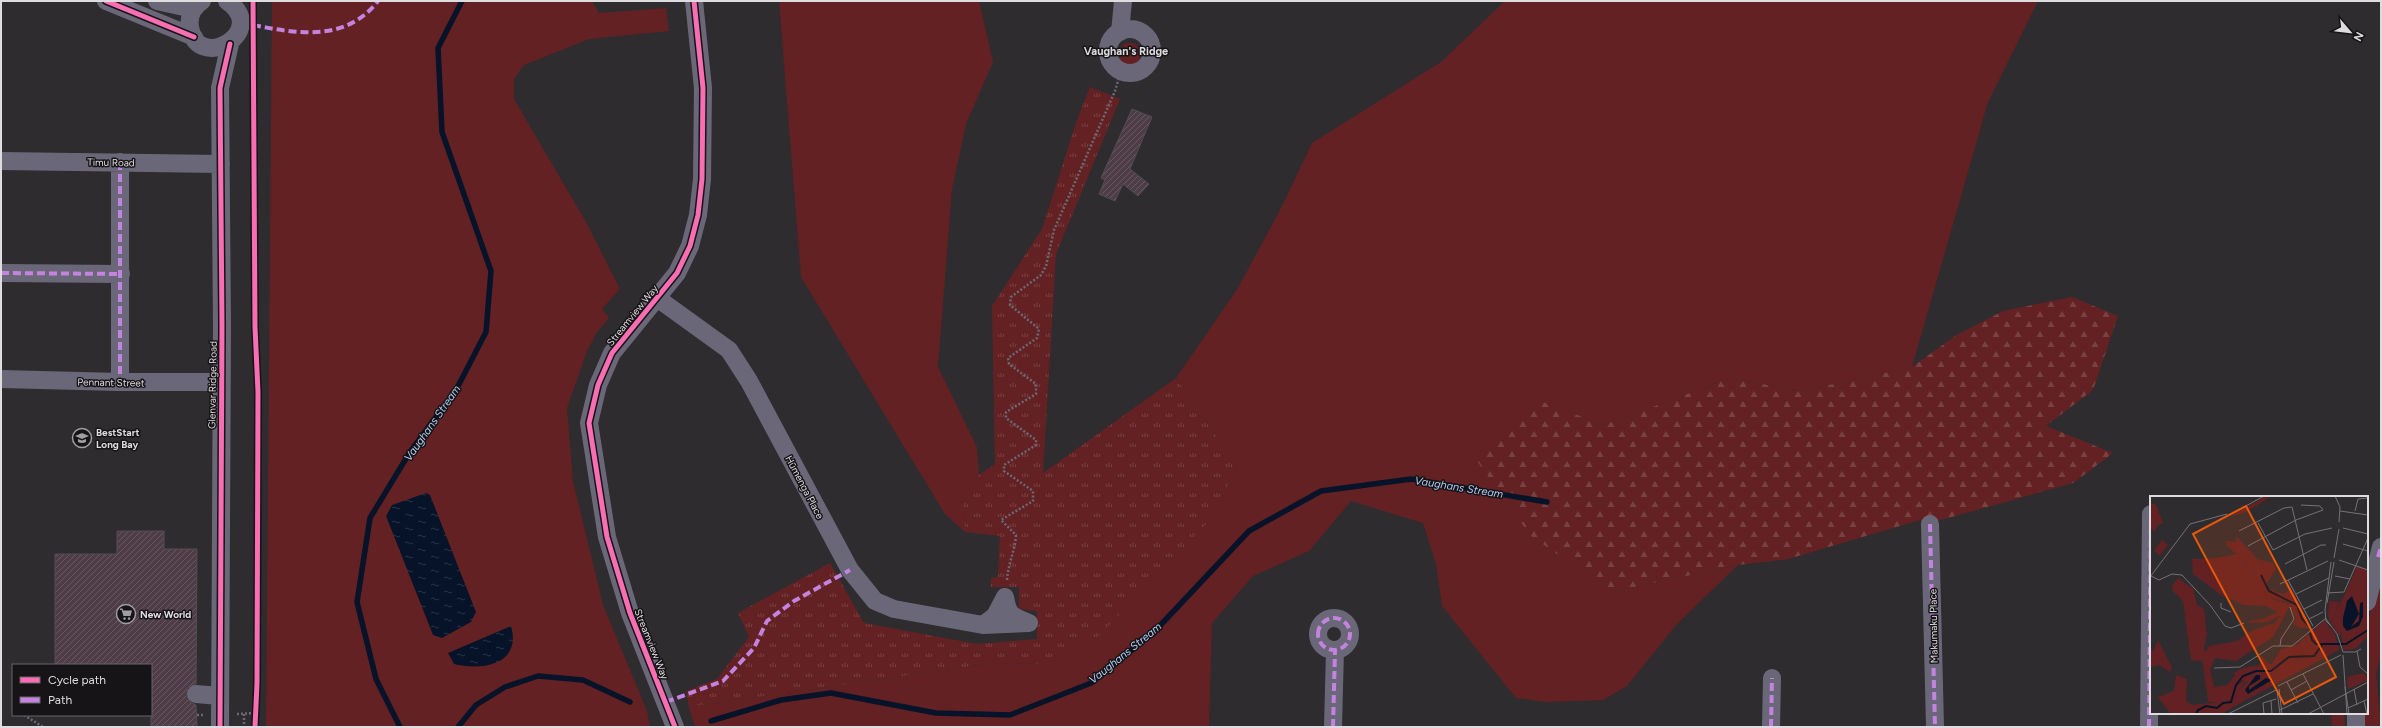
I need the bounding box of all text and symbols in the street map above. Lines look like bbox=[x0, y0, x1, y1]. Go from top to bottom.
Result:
north arrow bbox=[2330, 12, 2370, 52]
text: N bbox=[2351, 30, 2366, 43]
district label: Vaughan's Ridge bbox=[1084, 45, 1168, 58]
street label: Timu Road bbox=[87, 156, 135, 169]
street label: Streamview Way bbox=[604, 282, 661, 349]
street label: Glenvar Ridge Road bbox=[205, 341, 220, 429]
street label: Pennant Street bbox=[77, 375, 145, 390]
water label: Vaughans Stream bbox=[401, 382, 464, 464]
place label: BestStart Long Bay bbox=[96, 426, 139, 451]
school or university icon: BestStart Long Bay bbox=[71, 427, 93, 449]
street label: Hūmenga Place bbox=[782, 453, 827, 522]
water label: Vaughans Stream bbox=[1414, 474, 1505, 501]
inset map bbox=[2150, 496, 2368, 714]
street label: Makumaku Place bbox=[1926, 588, 1941, 663]
supermarket icon: New World bbox=[115, 603, 137, 625]
street label: Streamview Way bbox=[631, 607, 672, 682]
place label: New World bbox=[140, 608, 191, 621]
water label: Vaughans Stream bbox=[1086, 620, 1165, 687]
legend bbox=[12, 664, 152, 716]
text: Cycle path bbox=[48, 673, 106, 687]
text: Path bbox=[48, 693, 72, 707]

